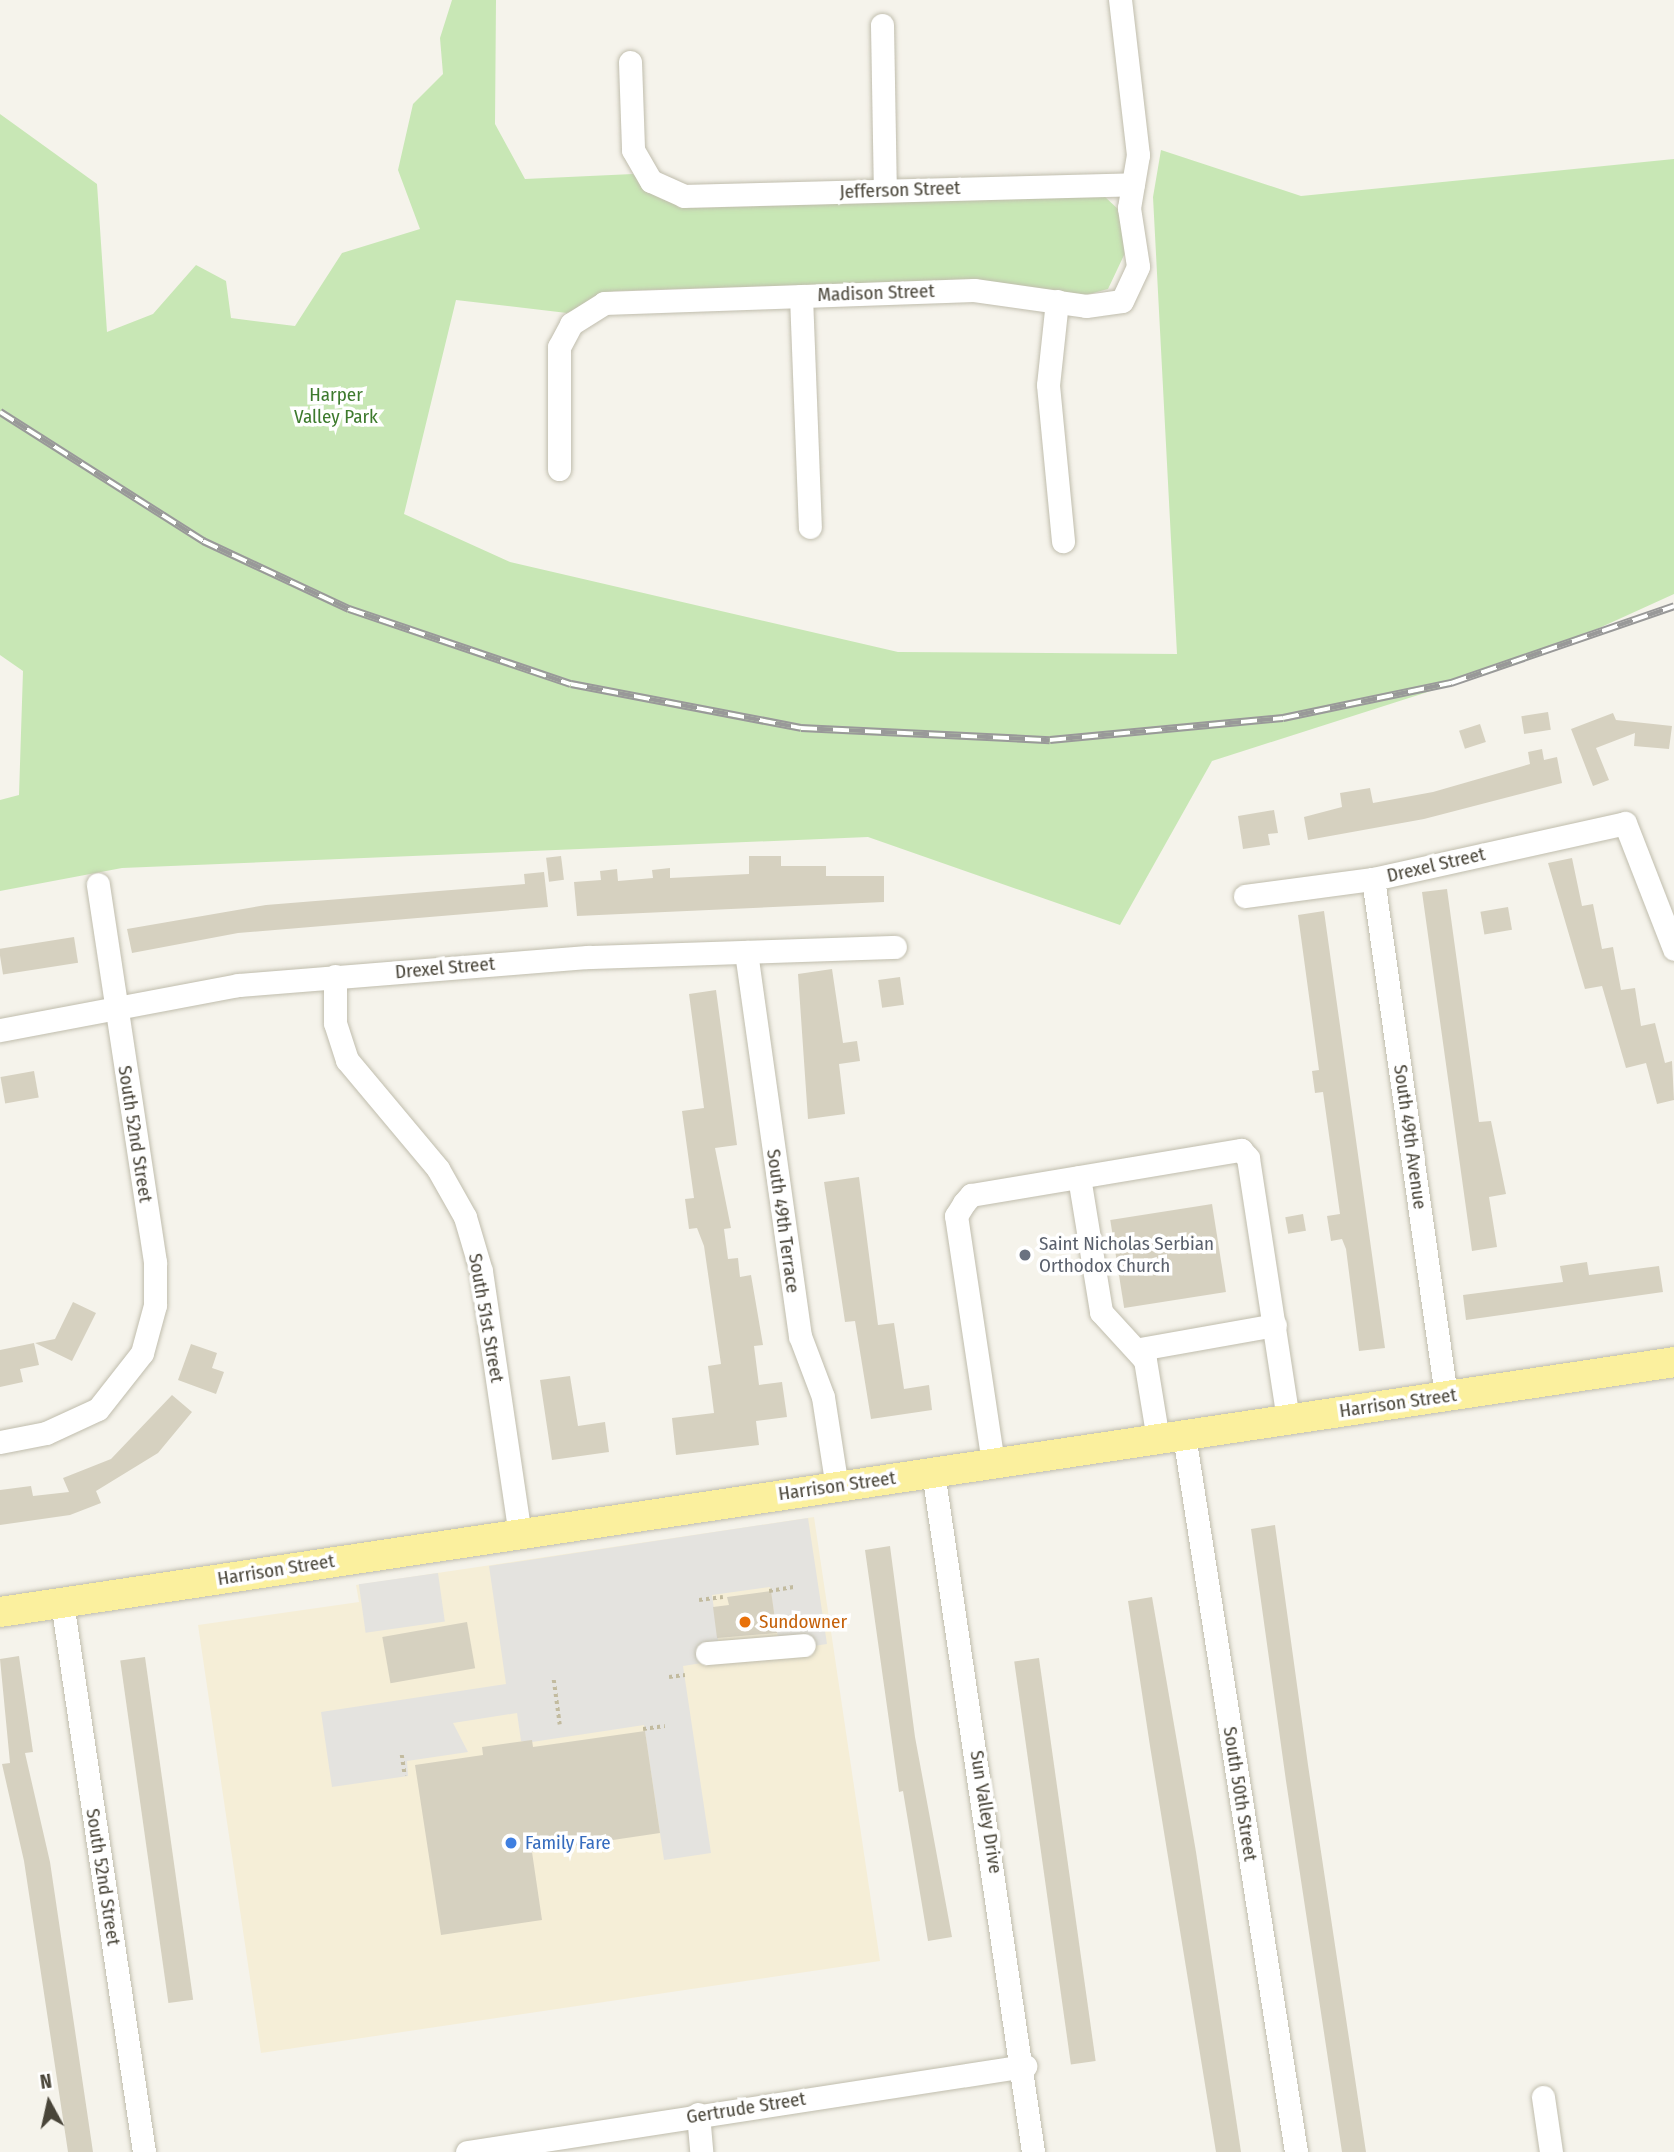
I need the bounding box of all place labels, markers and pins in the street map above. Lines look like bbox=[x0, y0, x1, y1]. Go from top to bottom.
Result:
place label: Saint Nicholas Serbian Orthodox Church bbox=[1039, 1233, 1214, 1277]
marker: Saint Nicholas Serbian Orthodox Church bbox=[1017, 1247, 1033, 1263]
place label: Sundowner bbox=[759, 1611, 847, 1633]
marker: Sundowner bbox=[737, 1614, 753, 1630]
place label: Family Fare bbox=[525, 1832, 611, 1854]
marker: Family Fare bbox=[503, 1835, 519, 1851]

